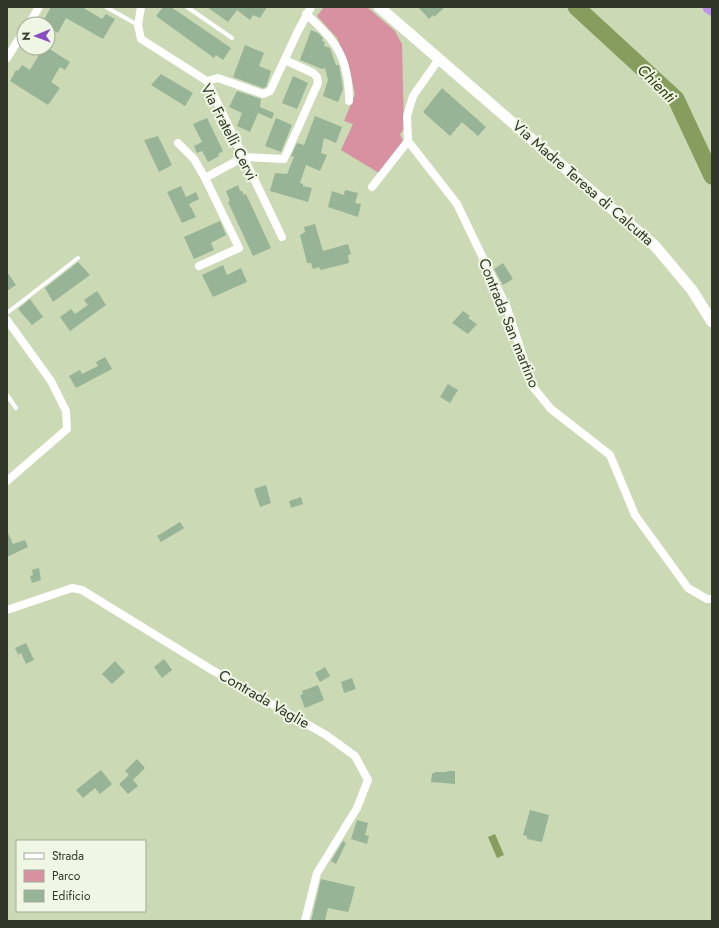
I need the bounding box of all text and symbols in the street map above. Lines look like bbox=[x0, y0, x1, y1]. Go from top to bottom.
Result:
north arrow bbox=[16, 16, 56, 56]
text: N bbox=[18, 32, 34, 41]
water label: Chienti bbox=[632, 59, 682, 109]
street label: Via Fratelli Cervi bbox=[195, 80, 263, 184]
street label: Via Madre Teresa di Calcutta bbox=[507, 115, 659, 251]
street label: Contrada San martino bbox=[473, 255, 545, 391]
street label: Contrada Vaglie bbox=[214, 664, 314, 734]
legend bbox=[16, 840, 146, 912]
text: Strada bbox=[52, 847, 84, 865]
text: Parco bbox=[52, 867, 81, 885]
text: Edificio bbox=[52, 887, 91, 905]

